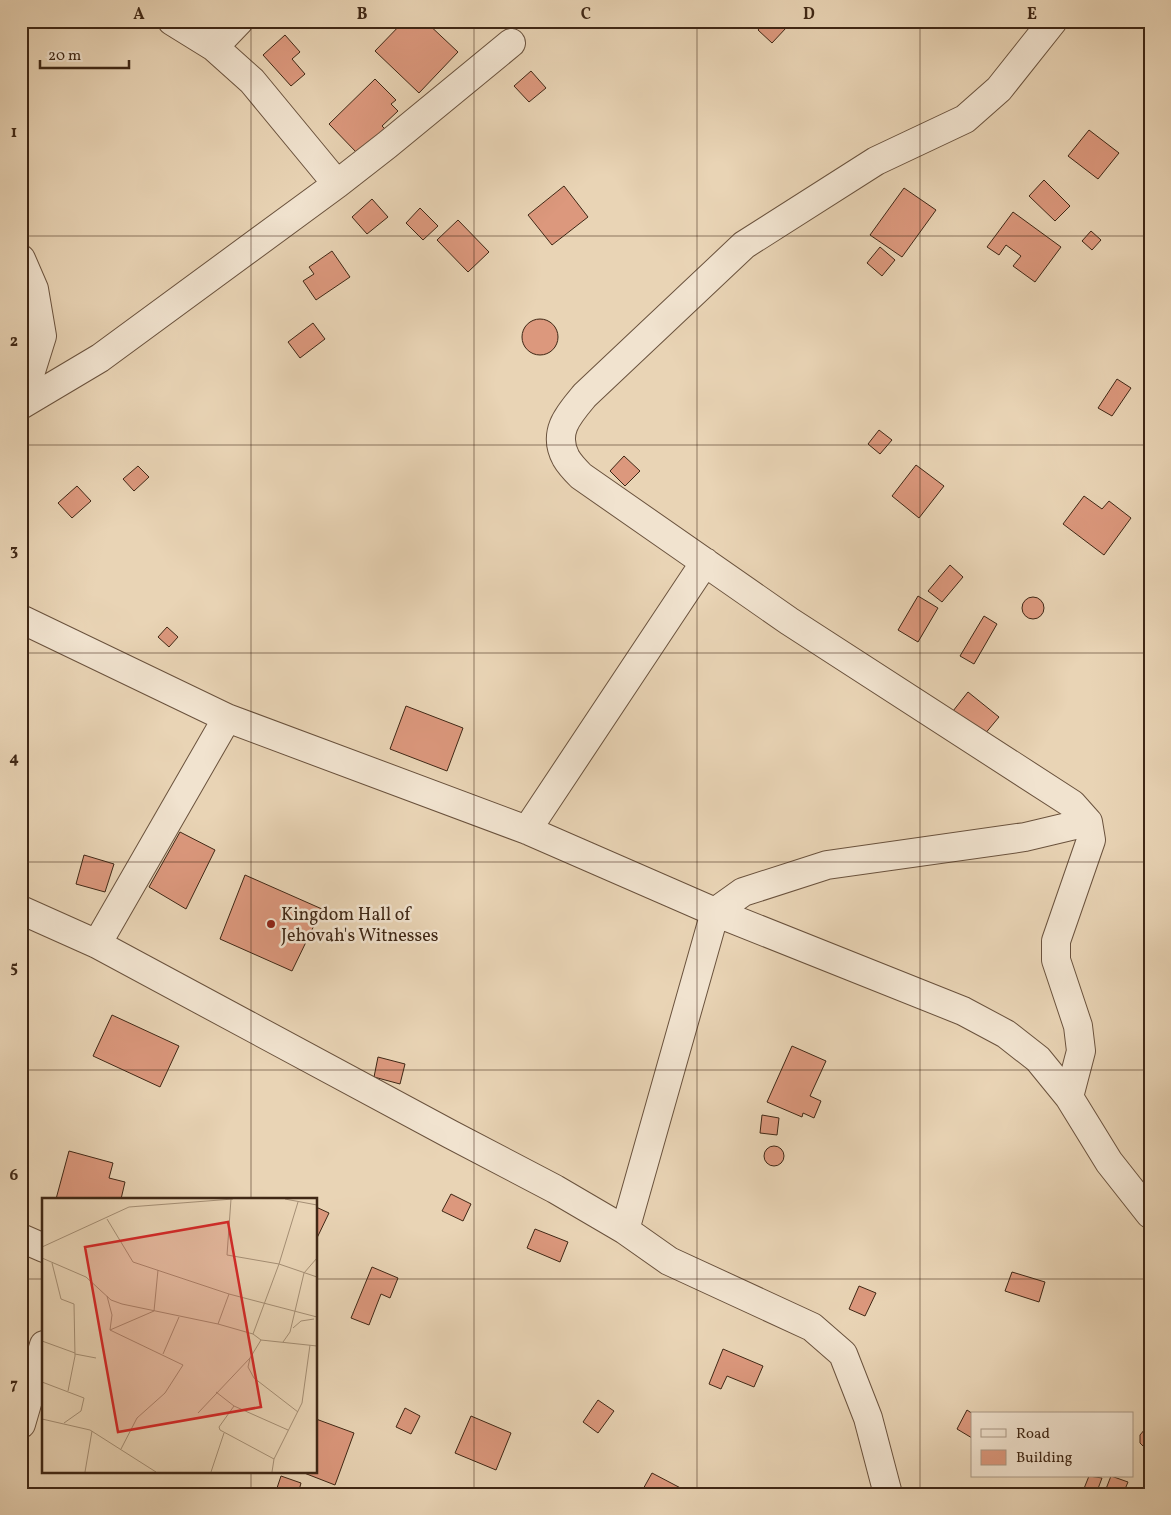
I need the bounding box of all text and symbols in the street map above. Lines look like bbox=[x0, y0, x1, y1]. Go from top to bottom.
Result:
text: A bbox=[133, 4, 145, 26]
text: B bbox=[357, 4, 368, 26]
text: C bbox=[581, 4, 591, 26]
text: D bbox=[803, 4, 815, 26]
text: E bbox=[1027, 4, 1037, 26]
scale bar bbox=[40, 38, 129, 70]
text: 20 m bbox=[48, 46, 81, 67]
text: 1 bbox=[11, 122, 17, 144]
text: 2 bbox=[10, 331, 18, 353]
text: 3 bbox=[10, 540, 18, 562]
text: 4 bbox=[9, 748, 19, 770]
place label: Kingdom Hall of Jehovah's Witnesses bbox=[281, 903, 438, 949]
marker: Kingdom Hall of Jehovah's Witnesses bbox=[265, 918, 277, 930]
text: 5 bbox=[10, 957, 18, 979]
text: 6 bbox=[10, 1165, 19, 1187]
inset map bbox=[42, 1198, 318, 1472]
text: 7 bbox=[10, 1374, 18, 1396]
legend bbox=[971, 1412, 1134, 1478]
text: Road bbox=[1016, 1424, 1050, 1445]
text: Building bbox=[1016, 1448, 1073, 1469]

